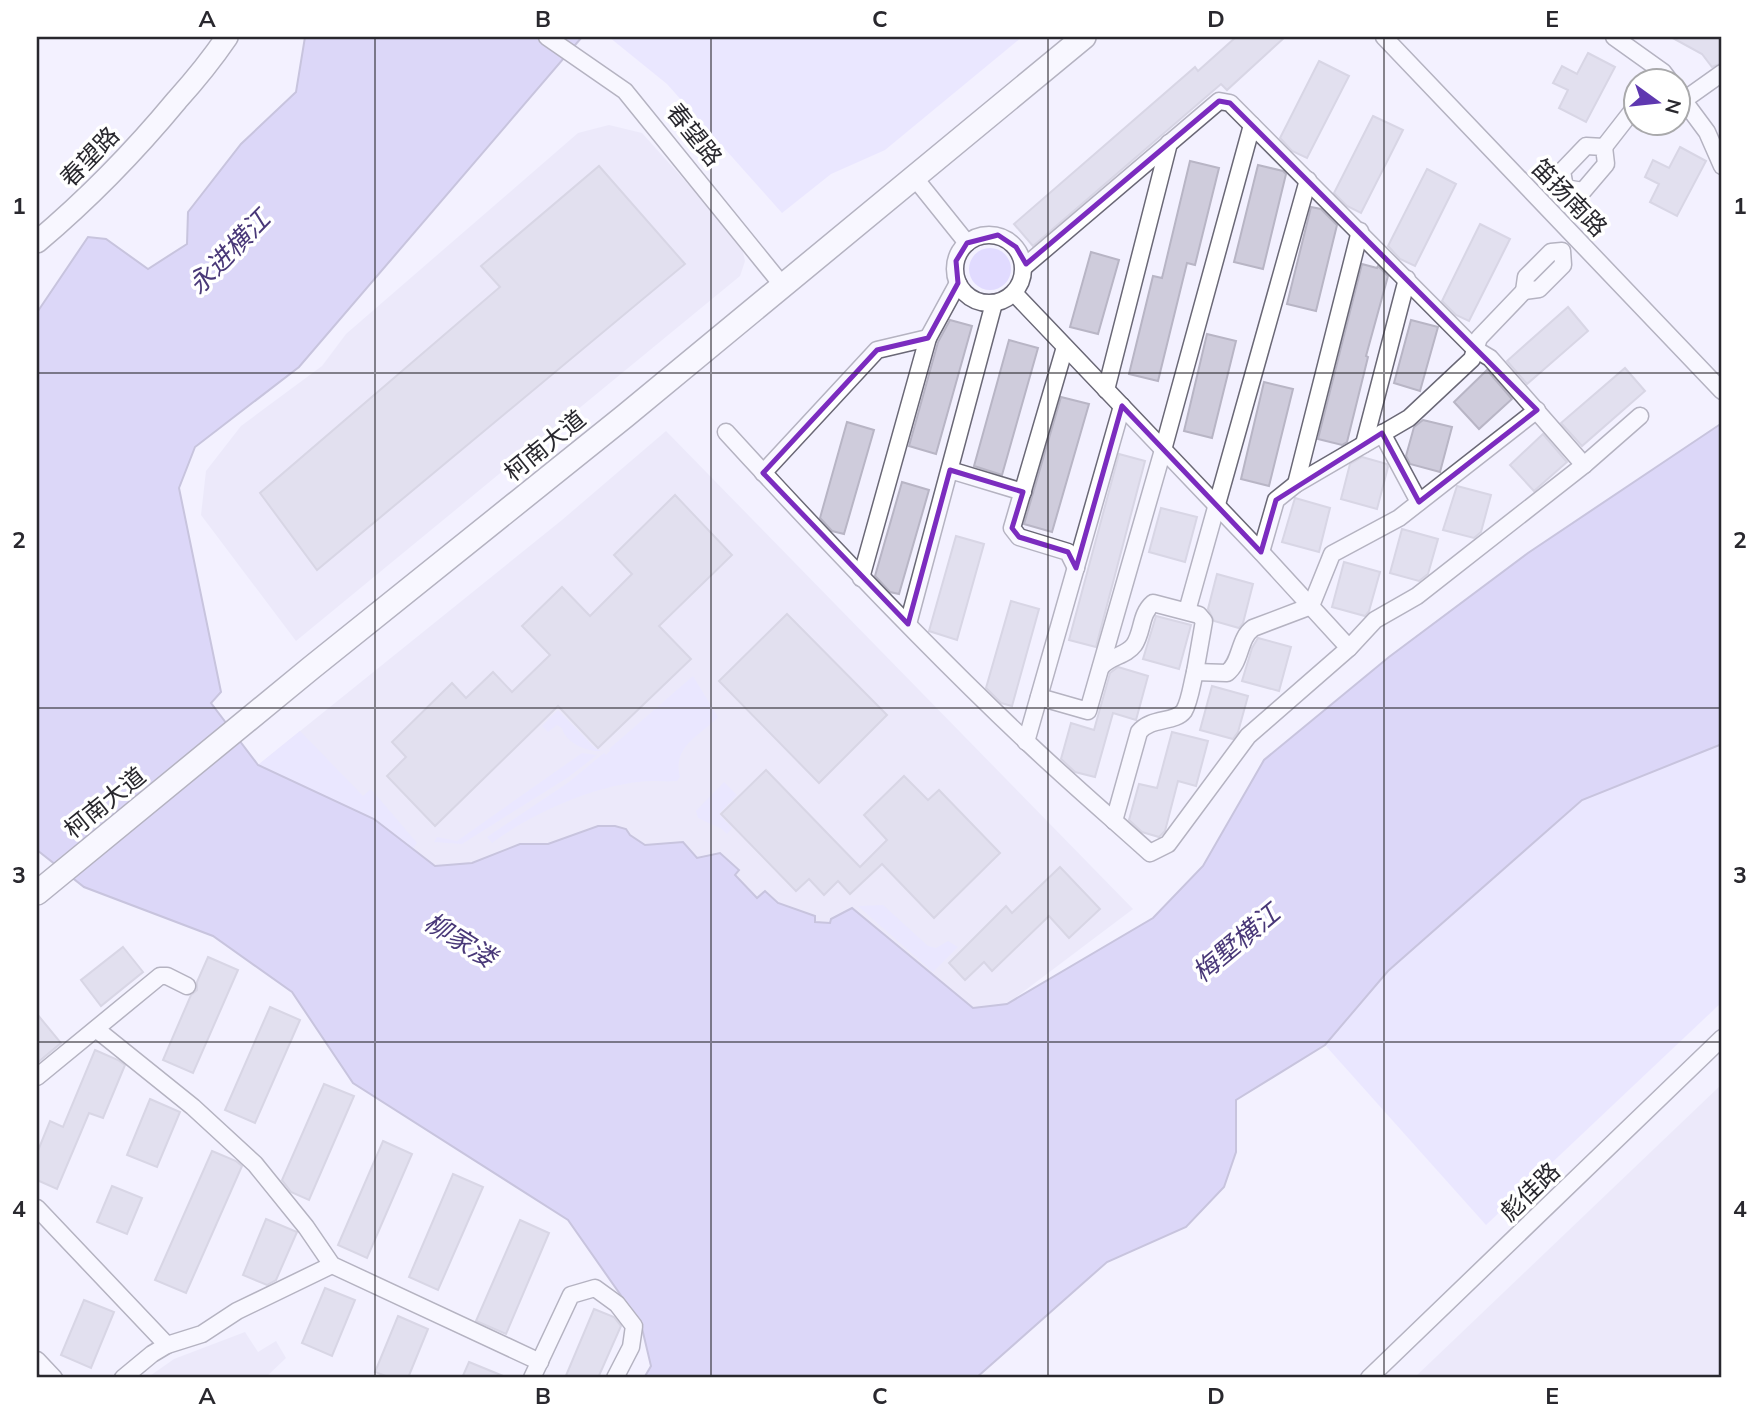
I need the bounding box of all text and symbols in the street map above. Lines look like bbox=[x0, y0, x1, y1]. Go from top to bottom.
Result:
text: A bbox=[198, 4, 216, 33]
text: B bbox=[535, 4, 551, 33]
text: C bbox=[872, 4, 888, 33]
text: D bbox=[1207, 4, 1225, 33]
text: E bbox=[1545, 4, 1559, 33]
north arrow bbox=[1622, 66, 1692, 136]
text: N bbox=[1660, 96, 1687, 116]
street label: 春望路 bbox=[660, 97, 729, 172]
street label: 春望路 bbox=[53, 120, 125, 193]
street label: 笛扬南路 bbox=[1526, 152, 1614, 242]
text: 1 bbox=[12, 191, 26, 220]
text: 1 bbox=[1733, 191, 1747, 220]
water label: 永进横江 bbox=[181, 201, 279, 301]
street label: 柯南大道 bbox=[498, 403, 591, 487]
text: 2 bbox=[12, 525, 26, 554]
text: 2 bbox=[1733, 525, 1747, 554]
street label: 柯南大道 bbox=[58, 760, 151, 844]
text: 3 bbox=[12, 860, 26, 889]
text: 3 bbox=[1733, 860, 1747, 889]
water label: 梅墅横江 bbox=[1185, 895, 1288, 989]
water label: 柳家溇 bbox=[418, 905, 505, 976]
street label: 彪佳路 bbox=[1493, 1155, 1566, 1227]
text: 4 bbox=[12, 1194, 26, 1223]
text: 4 bbox=[1733, 1194, 1747, 1223]
text: A bbox=[198, 1381, 216, 1410]
text: B bbox=[535, 1381, 551, 1410]
text: C bbox=[872, 1381, 888, 1410]
text: D bbox=[1207, 1381, 1225, 1410]
text: E bbox=[1545, 1381, 1559, 1410]

